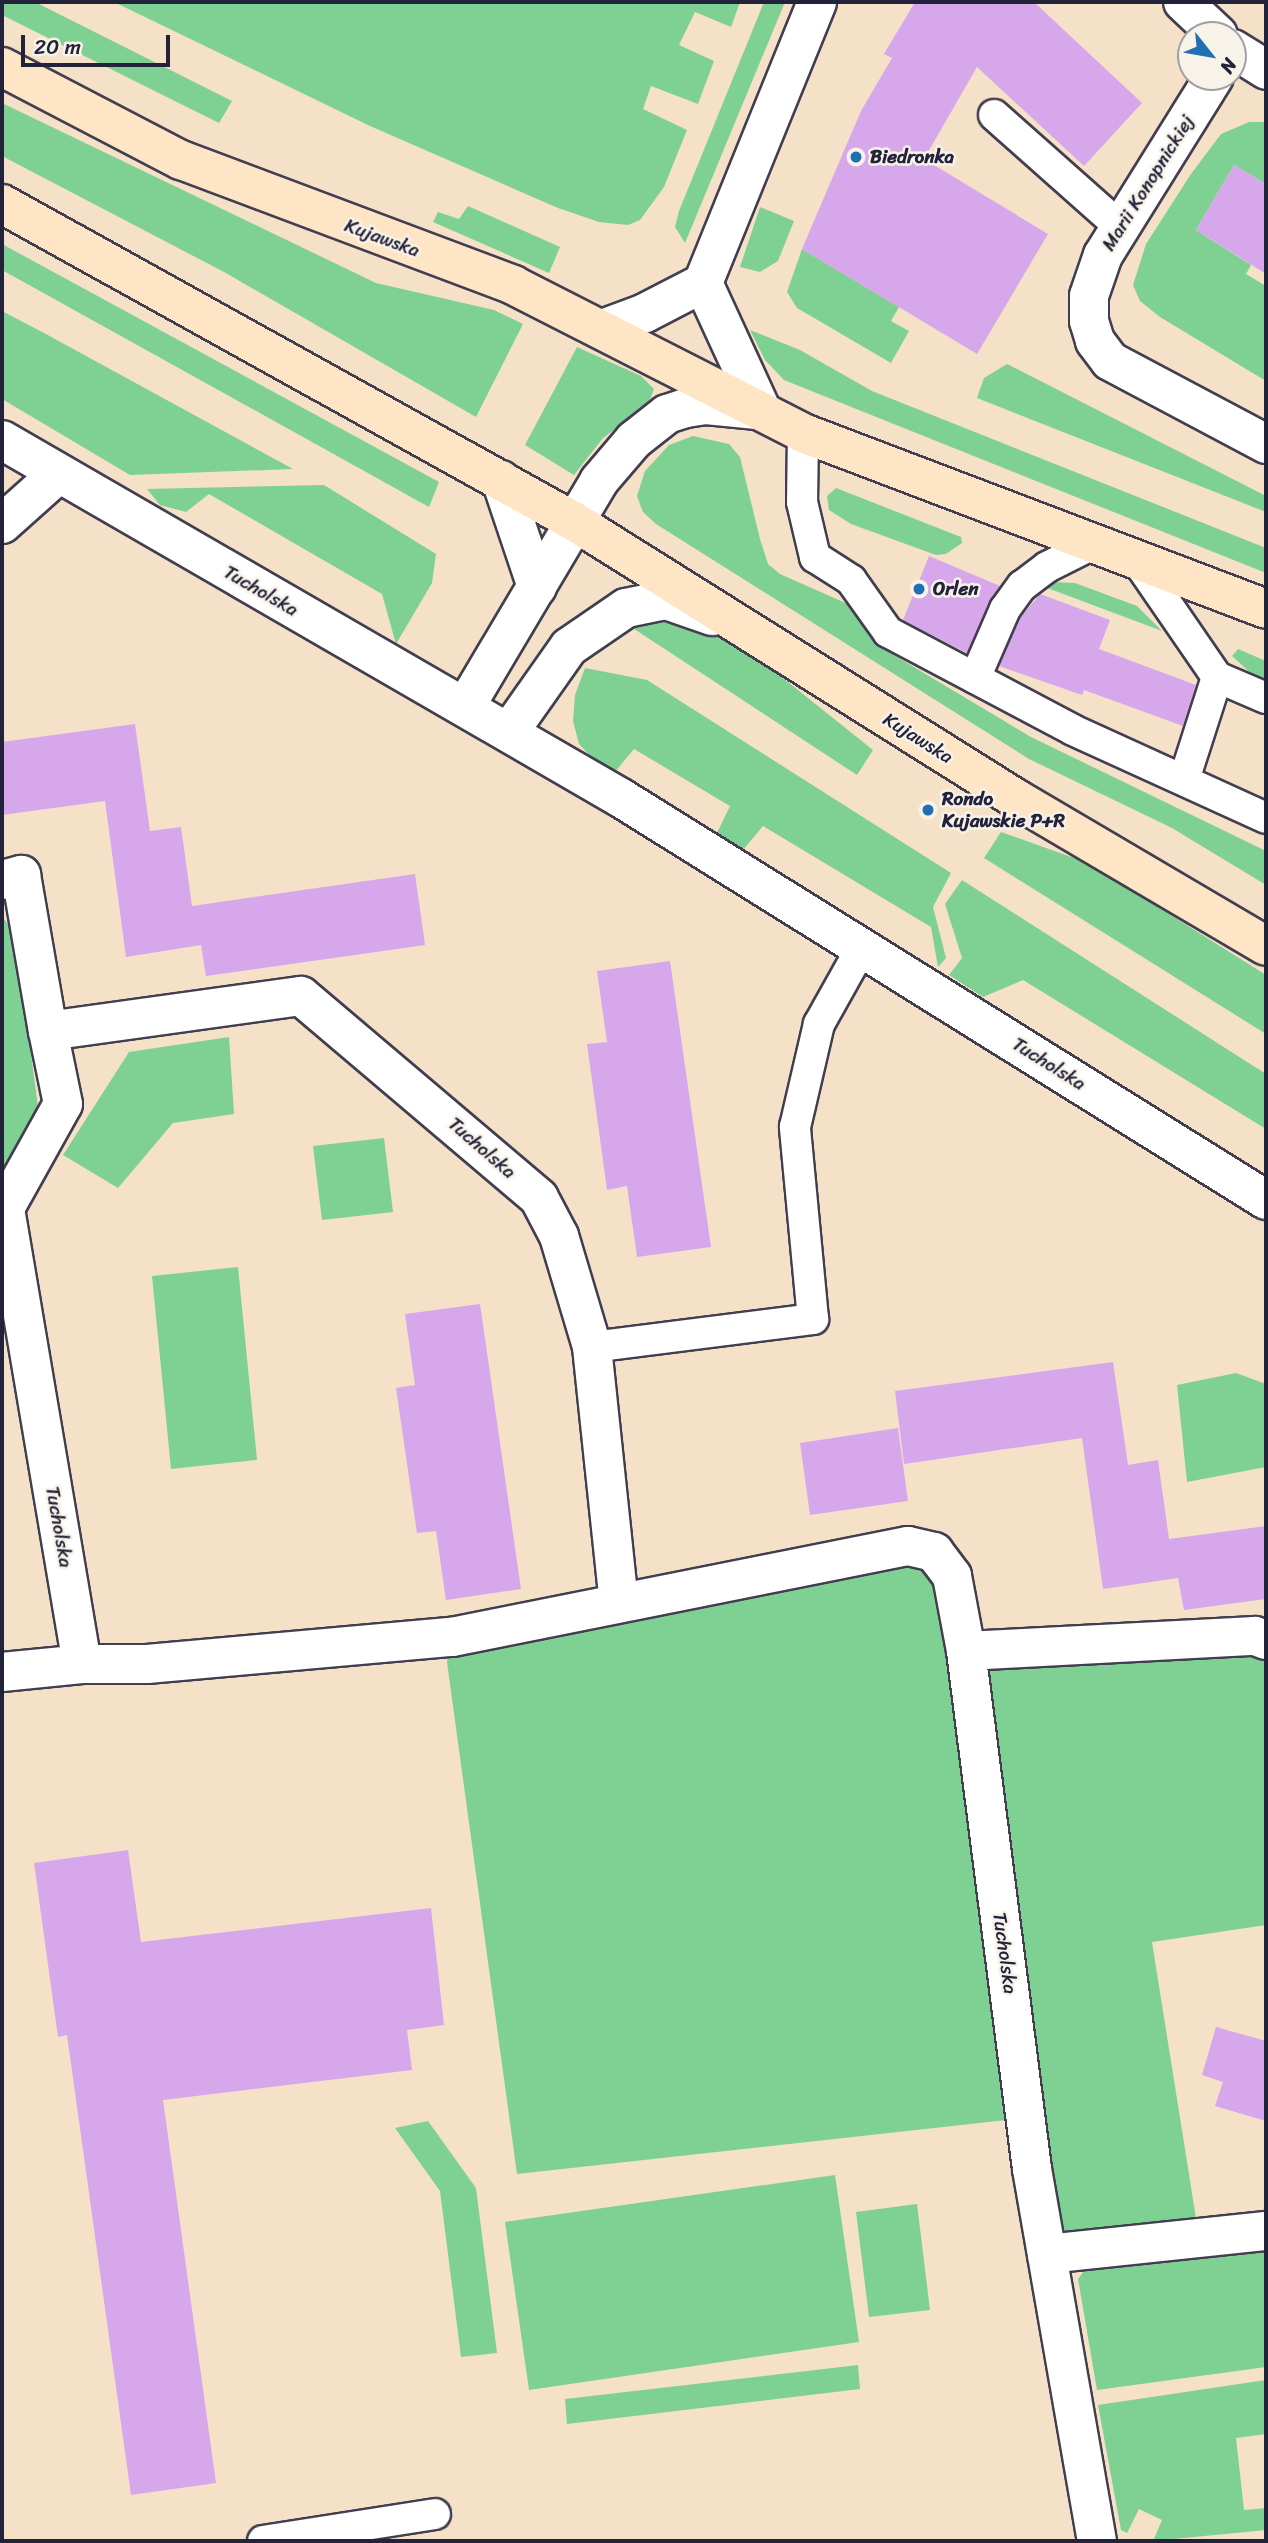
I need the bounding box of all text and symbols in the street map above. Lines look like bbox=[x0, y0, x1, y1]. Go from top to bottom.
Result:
scale bar bbox=[24, 21, 173, 65]
north arrow bbox=[1177, 21, 1247, 91]
text: 20 m bbox=[34, 28, 81, 66]
text: N bbox=[1211, 52, 1246, 80]
street label: Marii Konopnickiej bbox=[1097, 111, 1199, 255]
place label: Biedronka bbox=[870, 146, 954, 168]
marker: Biedronka bbox=[848, 149, 864, 165]
street label: Kujawska bbox=[341, 214, 423, 262]
street label: Tucholska bbox=[220, 561, 302, 621]
place label: Orlen bbox=[933, 578, 979, 600]
marker: Orlen bbox=[911, 581, 927, 597]
street label: Kujawska bbox=[879, 708, 957, 768]
place label: Rondo Kujawskie P+R bbox=[942, 788, 1065, 832]
marker: Rondo Kujawskie P+R bbox=[920, 802, 936, 818]
street label: Tucholska bbox=[1008, 1033, 1090, 1095]
street label: Tucholska bbox=[444, 1113, 520, 1183]
street label: Tucholska bbox=[41, 1485, 77, 1569]
street label: Tucholska bbox=[988, 1911, 1022, 1995]

